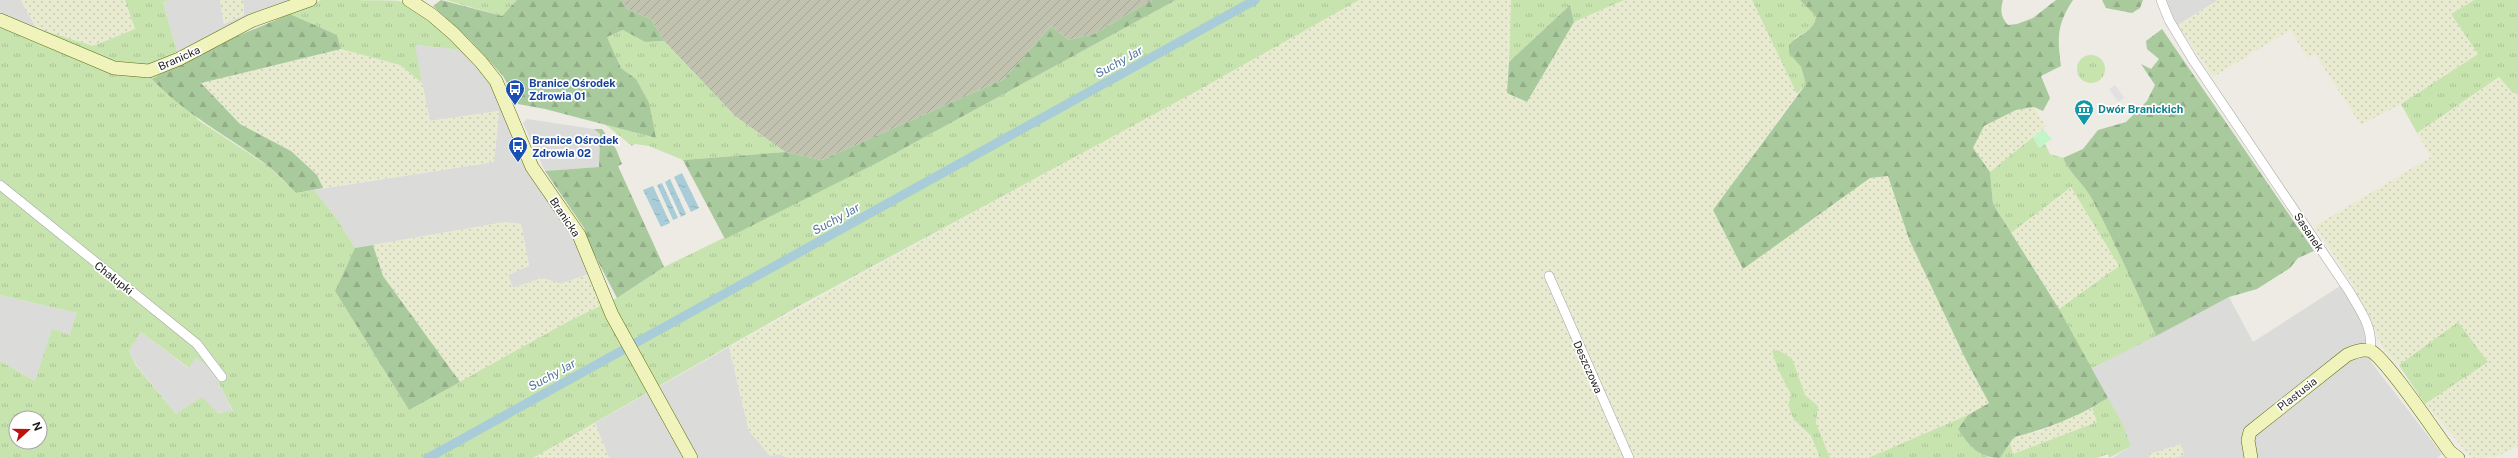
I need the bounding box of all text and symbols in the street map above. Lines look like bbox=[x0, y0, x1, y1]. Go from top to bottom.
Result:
street label: Branicka bbox=[156, 43, 202, 73]
water label: Suchy Jar bbox=[1093, 43, 1145, 81]
place label: Branice Ośrodek Zdrowia 01 bbox=[529, 77, 616, 102]
bus stop icon: Branice Ośrodek Zdrowia 01 bbox=[504, 78, 526, 106]
museum icon: Dwór Branickich bbox=[2073, 98, 2095, 126]
place label: Dwór Branickich bbox=[2098, 103, 2183, 115]
place label: Branice Ośrodek Zdrowia 02 bbox=[532, 134, 619, 159]
bus stop icon: Branice Ośrodek Zdrowia 02 bbox=[507, 135, 529, 163]
street label: Branicka bbox=[548, 195, 582, 239]
water label: Suchy Jar bbox=[810, 200, 862, 238]
street label: Sasanek bbox=[2292, 210, 2326, 254]
street label: Chałupki bbox=[92, 259, 136, 297]
street label: Deszczowa bbox=[1571, 339, 1605, 395]
water label: Suchy Jar bbox=[526, 356, 578, 394]
street label: Plastusia bbox=[2275, 375, 2319, 413]
north arrow bbox=[8, 410, 48, 450]
text: N bbox=[30, 420, 44, 433]

